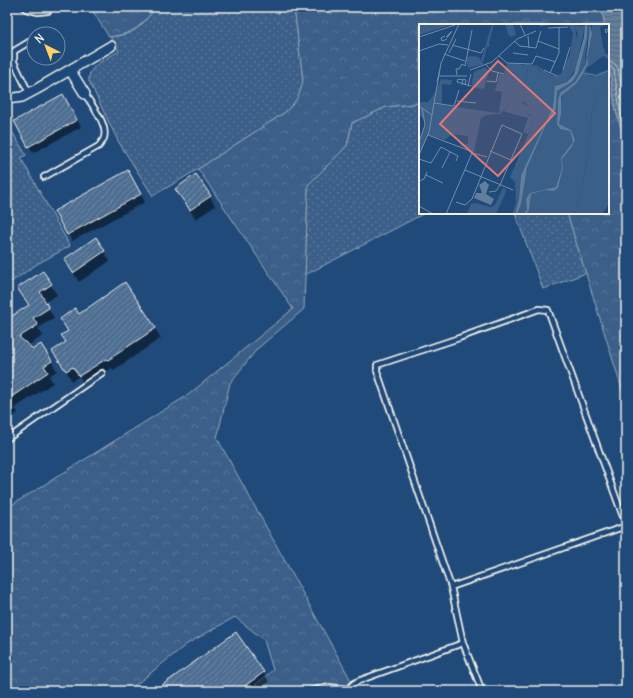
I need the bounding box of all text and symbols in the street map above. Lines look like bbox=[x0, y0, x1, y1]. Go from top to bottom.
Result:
inset map bbox=[419, 24, 609, 214]
north arrow bbox=[26, 26, 66, 66]
text: N bbox=[32, 31, 47, 46]

